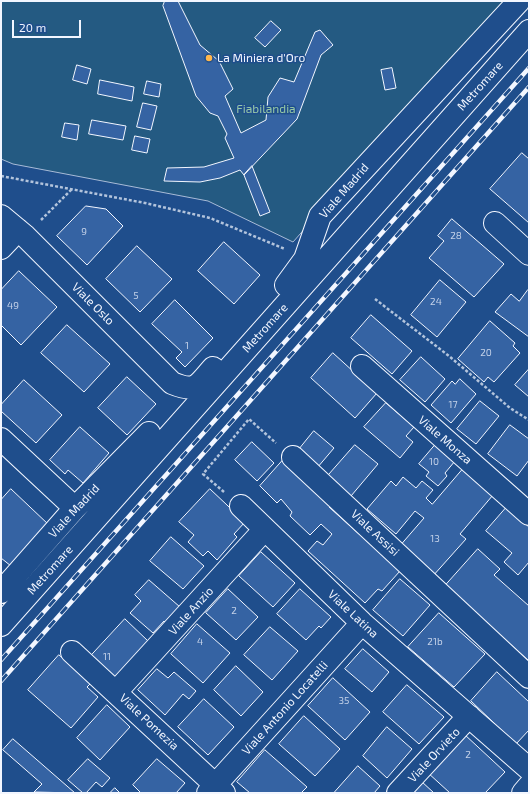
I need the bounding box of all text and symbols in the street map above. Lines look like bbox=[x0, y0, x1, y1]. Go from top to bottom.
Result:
scale bar bbox=[14, 12, 83, 38]
text: 20 m bbox=[19, 20, 46, 34]
place label: La Miniera d'Oro bbox=[217, 51, 305, 65]
marker: La Miniera d'Oro bbox=[204, 53, 214, 63]
street label: Metromare bbox=[454, 58, 506, 114]
park label: Fiabilandia bbox=[236, 102, 296, 116]
street label: Viale Madrid bbox=[316, 161, 372, 221]
house number: 9 bbox=[81, 226, 87, 238]
house number: 28 bbox=[450, 230, 462, 242]
street label: Viale Oslo bbox=[69, 280, 117, 328]
house number: 5 bbox=[133, 290, 139, 302]
house number: 24 bbox=[430, 296, 442, 308]
house number: 49 bbox=[7, 300, 19, 312]
street label: Metromare bbox=[239, 300, 291, 356]
house number: 1 bbox=[185, 340, 189, 352]
house number: 20 bbox=[480, 347, 492, 359]
house number: 17 bbox=[448, 399, 458, 411]
street label: Viale Monza bbox=[415, 413, 475, 467]
house number: 10 bbox=[429, 456, 439, 468]
street label: Viale Madrid bbox=[45, 481, 103, 541]
street label: Viale Assisi bbox=[348, 507, 402, 559]
house number: 13 bbox=[430, 533, 440, 545]
street label: Metromare bbox=[24, 542, 76, 598]
street label: Viale Anzio bbox=[166, 584, 216, 638]
street label: Viale Latina bbox=[325, 587, 381, 641]
house number: 2 bbox=[231, 605, 237, 617]
house number: 4 bbox=[197, 636, 203, 648]
house number: 21b bbox=[427, 636, 443, 648]
house number: 11 bbox=[103, 651, 111, 663]
street label: Viale Antonio Locatelli bbox=[239, 658, 331, 758]
street label: Viale Pomezia bbox=[116, 691, 182, 753]
house number: 35 bbox=[339, 695, 349, 707]
street label: Viale Orvieto bbox=[405, 725, 463, 785]
house number: 2 bbox=[465, 749, 471, 761]

